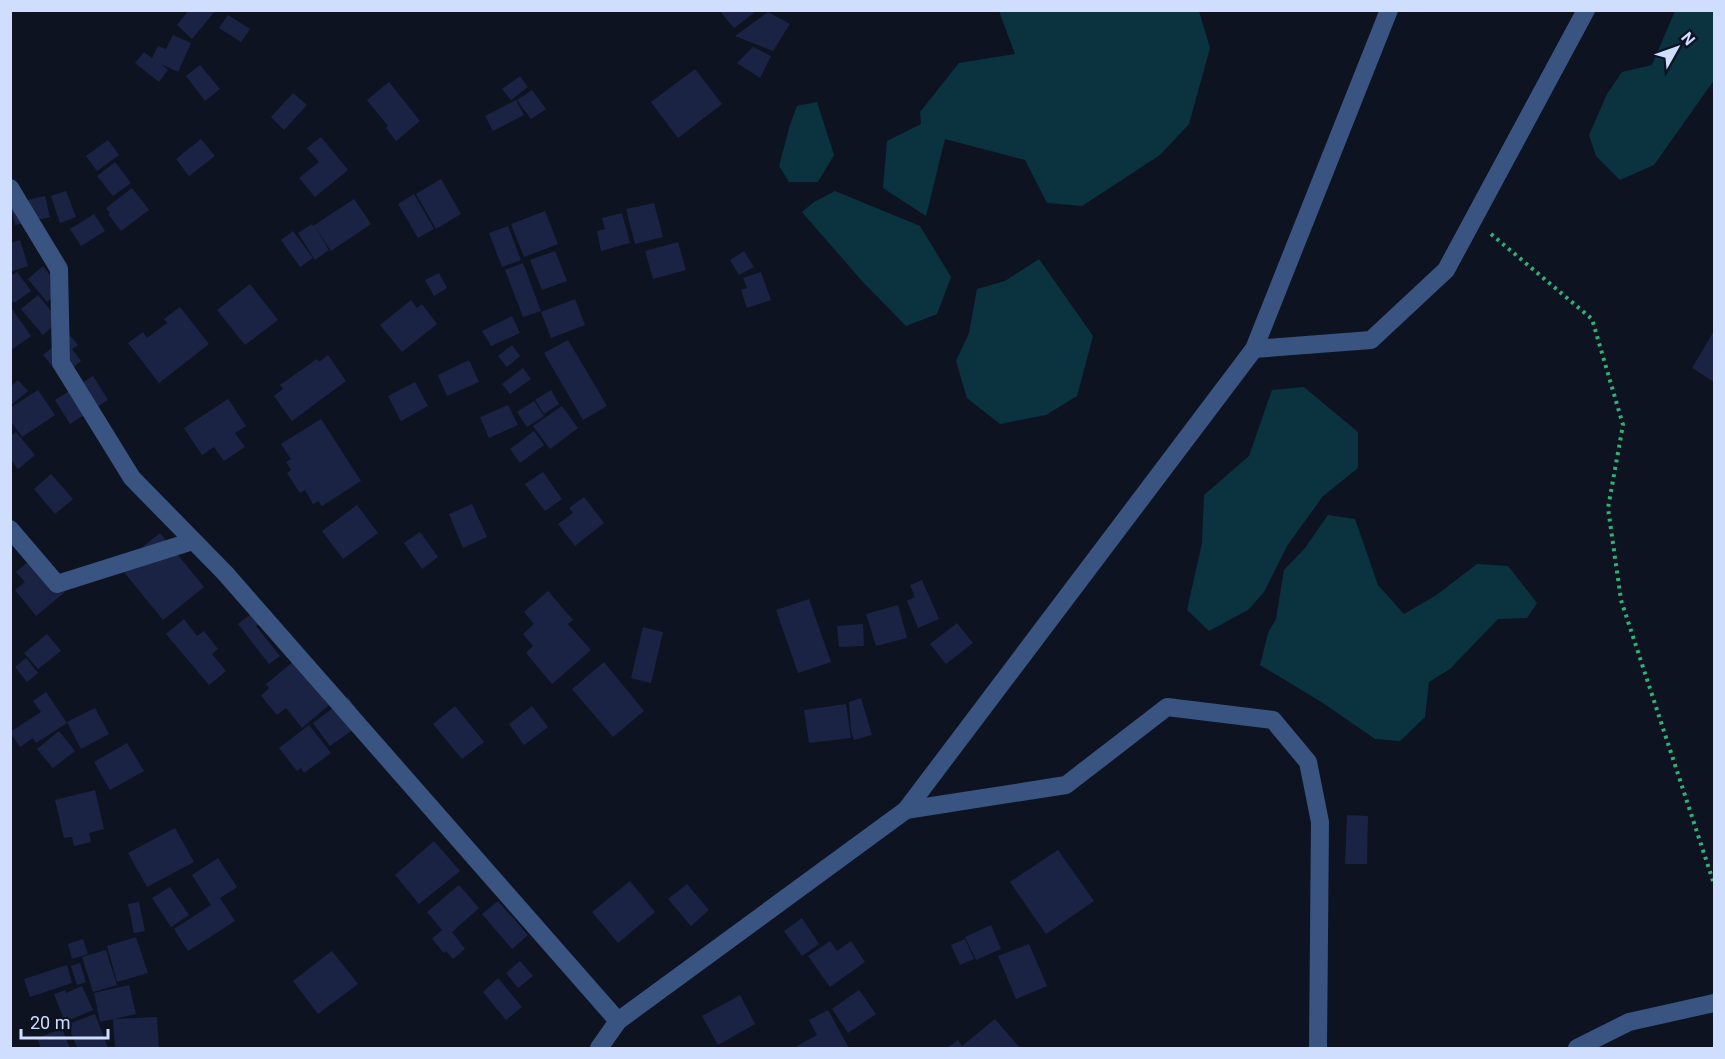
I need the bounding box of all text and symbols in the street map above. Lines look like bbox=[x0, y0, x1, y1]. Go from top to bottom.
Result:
north arrow bbox=[1647, 18, 1707, 78]
text: N bbox=[1677, 28, 1699, 49]
scale bar bbox=[21, 1002, 108, 1040]
text: 20 m bbox=[30, 1012, 70, 1033]

